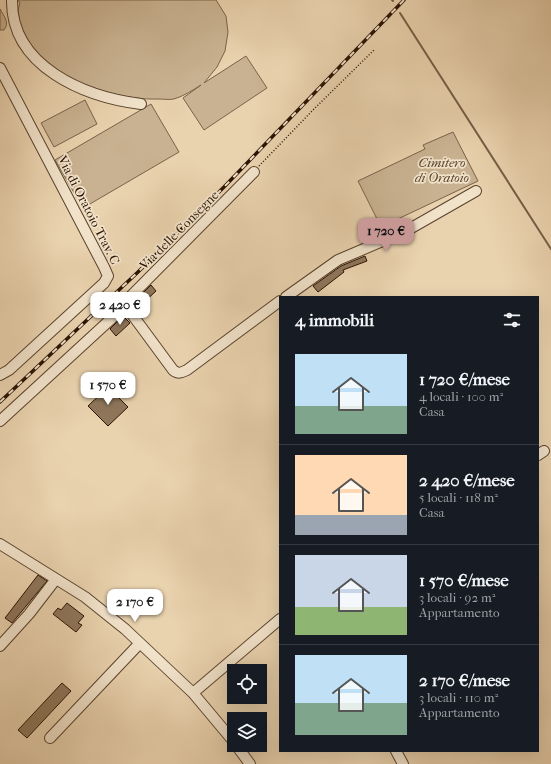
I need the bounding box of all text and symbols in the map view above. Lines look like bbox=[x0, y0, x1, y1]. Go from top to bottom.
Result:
street label: Via di Oratoio Trav. C bbox=[55, 152, 123, 267]
park label: Cimitero di Oratoio bbox=[415, 155, 469, 185]
street label: Via delle Consegne bbox=[136, 187, 222, 273]
pin: 1 720 € bbox=[349, 218, 423, 252]
text: 1 720 € bbox=[367, 223, 405, 238]
pin: 2 420 € bbox=[83, 292, 157, 326]
text: 2 420 € bbox=[99, 297, 141, 312]
icon: filters bbox=[501, 309, 523, 331]
text: 4 immobili bbox=[295, 310, 374, 330]
text: 1 720 €/mese bbox=[419, 369, 510, 389]
icon: home bbox=[327, 370, 375, 418]
pin: 1 570 € bbox=[71, 372, 145, 406]
text: 1 570 € bbox=[90, 377, 126, 392]
text: 4 locali · 100 m² bbox=[419, 389, 503, 404]
text: Casa bbox=[419, 404, 445, 419]
text: 2 420 €/mese bbox=[419, 470, 515, 490]
icon: home bbox=[327, 471, 375, 519]
text: 5 locali · 118 m² bbox=[419, 490, 498, 505]
text: Casa bbox=[419, 505, 445, 520]
text: 1 570 €/mese bbox=[419, 570, 509, 590]
icon: home bbox=[327, 571, 375, 619]
pin: 2 170 € bbox=[98, 589, 172, 623]
text: 3 locali · 92 m² bbox=[419, 590, 495, 605]
text: 2 170 € bbox=[116, 594, 154, 609]
text: Appartamento bbox=[419, 605, 500, 620]
map controls bbox=[227, 664, 267, 752]
button: locate bbox=[227, 664, 267, 704]
text: 2 170 €/mese bbox=[419, 670, 510, 690]
icon: home bbox=[327, 671, 375, 719]
text: 3 locali · 110 m² bbox=[419, 690, 498, 705]
text: Appartamento bbox=[419, 705, 500, 720]
button: layers bbox=[227, 712, 267, 752]

